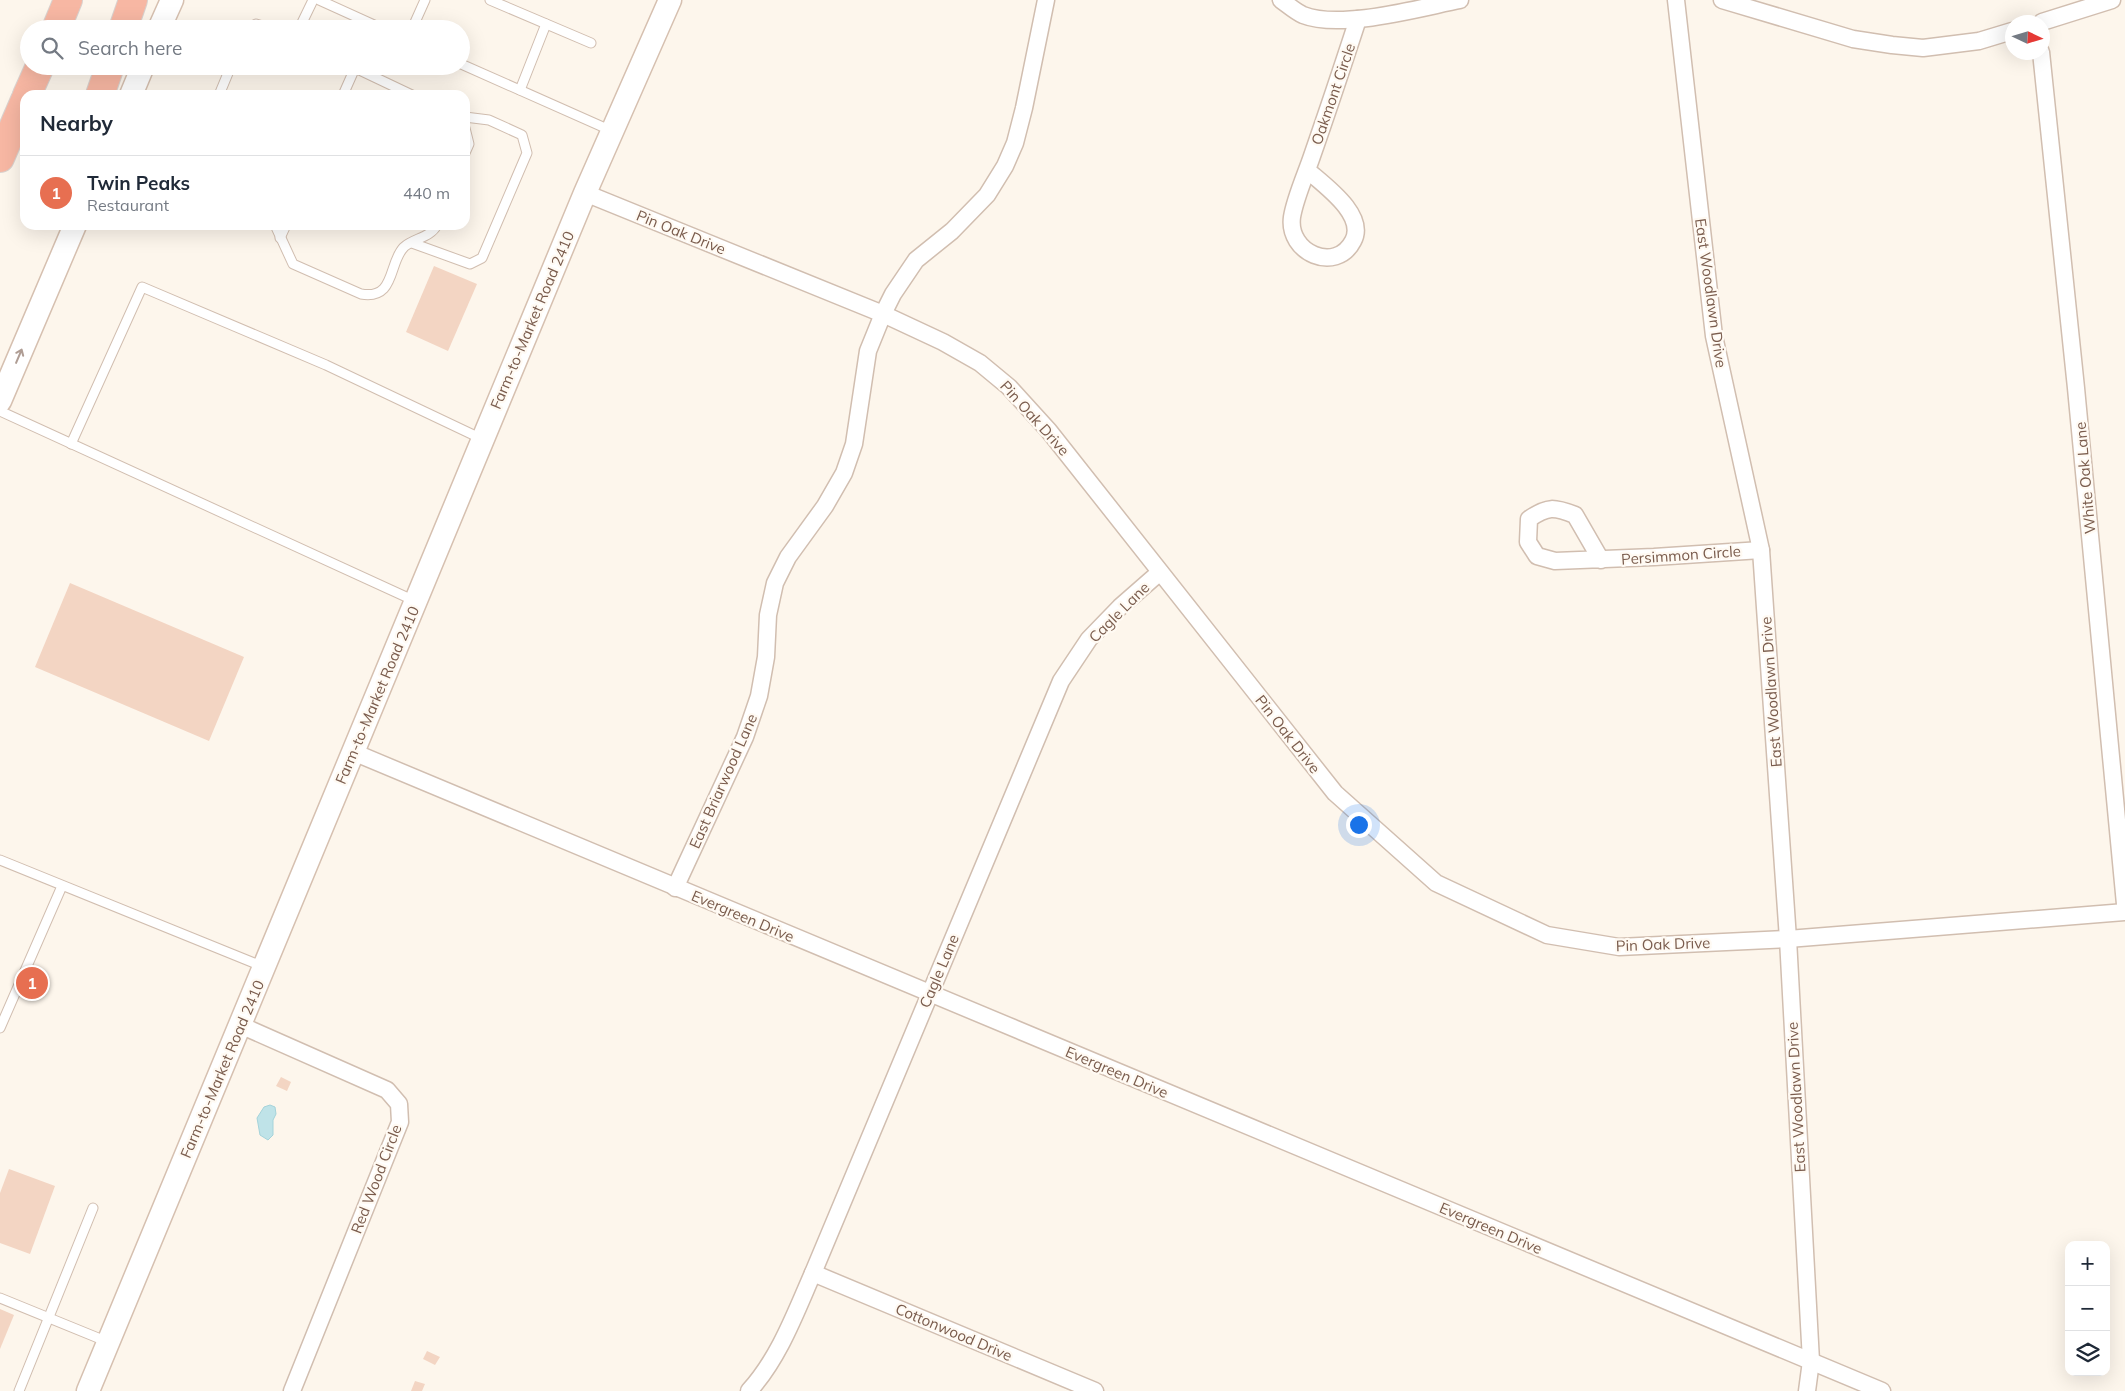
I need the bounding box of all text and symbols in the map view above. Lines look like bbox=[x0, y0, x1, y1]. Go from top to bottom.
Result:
north arrow bbox=[2005, 15, 2050, 60]
search box bbox=[20, 20, 470, 75]
icon: search bbox=[38, 34, 66, 62]
text: Search here bbox=[78, 36, 182, 60]
street label: Oakmont Circle bbox=[1307, 41, 1359, 147]
text: Nearby bbox=[40, 110, 113, 136]
text: Twin Peaks bbox=[87, 171, 190, 195]
text: 1 bbox=[51, 183, 61, 203]
text: 440 m bbox=[403, 183, 450, 203]
text: Restaurant bbox=[87, 195, 169, 215]
street label: Pin Oak Drive bbox=[634, 205, 728, 259]
street label: East Woodlawn Drive bbox=[1691, 217, 1731, 369]
street label: Farm-to-Market Road 2410 bbox=[486, 228, 578, 412]
one-way arrow bbox=[15, 349, 25, 364]
street label: Pin Oak Drive bbox=[996, 377, 1074, 459]
street label: White Oak Lane bbox=[2071, 421, 2099, 535]
street label: Persimmon Circle bbox=[1621, 541, 1741, 569]
street label: Cagle Lane bbox=[1085, 578, 1153, 646]
street label: Farm-to-Market Road 2410 bbox=[331, 603, 423, 787]
street label: East Woodlawn Drive bbox=[1756, 616, 1786, 768]
street label: Pin Oak Drive bbox=[1251, 691, 1325, 777]
street label: East Briarwood Lane bbox=[685, 711, 761, 851]
your location bbox=[1346, 812, 1372, 838]
street label: Evergreen Drive bbox=[689, 886, 797, 946]
street label: Cagle Lane bbox=[915, 931, 963, 1011]
street label: Pin Oak Drive bbox=[1615, 933, 1711, 955]
pin: 1 bbox=[16, 964, 48, 1002]
street label: Farm-to-Market Road 2410 bbox=[176, 977, 268, 1161]
street label: East Woodlawn Drive bbox=[1783, 1021, 1809, 1173]
street label: Evergreen Drive bbox=[1063, 1042, 1171, 1102]
street label: Red Wood Circle bbox=[346, 1122, 406, 1236]
street label: Evergreen Drive bbox=[1437, 1198, 1545, 1258]
map controls bbox=[2065, 1241, 2110, 1376]
button: + bbox=[2065, 1241, 2110, 1286]
button: − bbox=[2065, 1286, 2110, 1331]
street label: Cottonwood Drive bbox=[893, 1299, 1015, 1365]
button: layers bbox=[2065, 1331, 2110, 1376]

